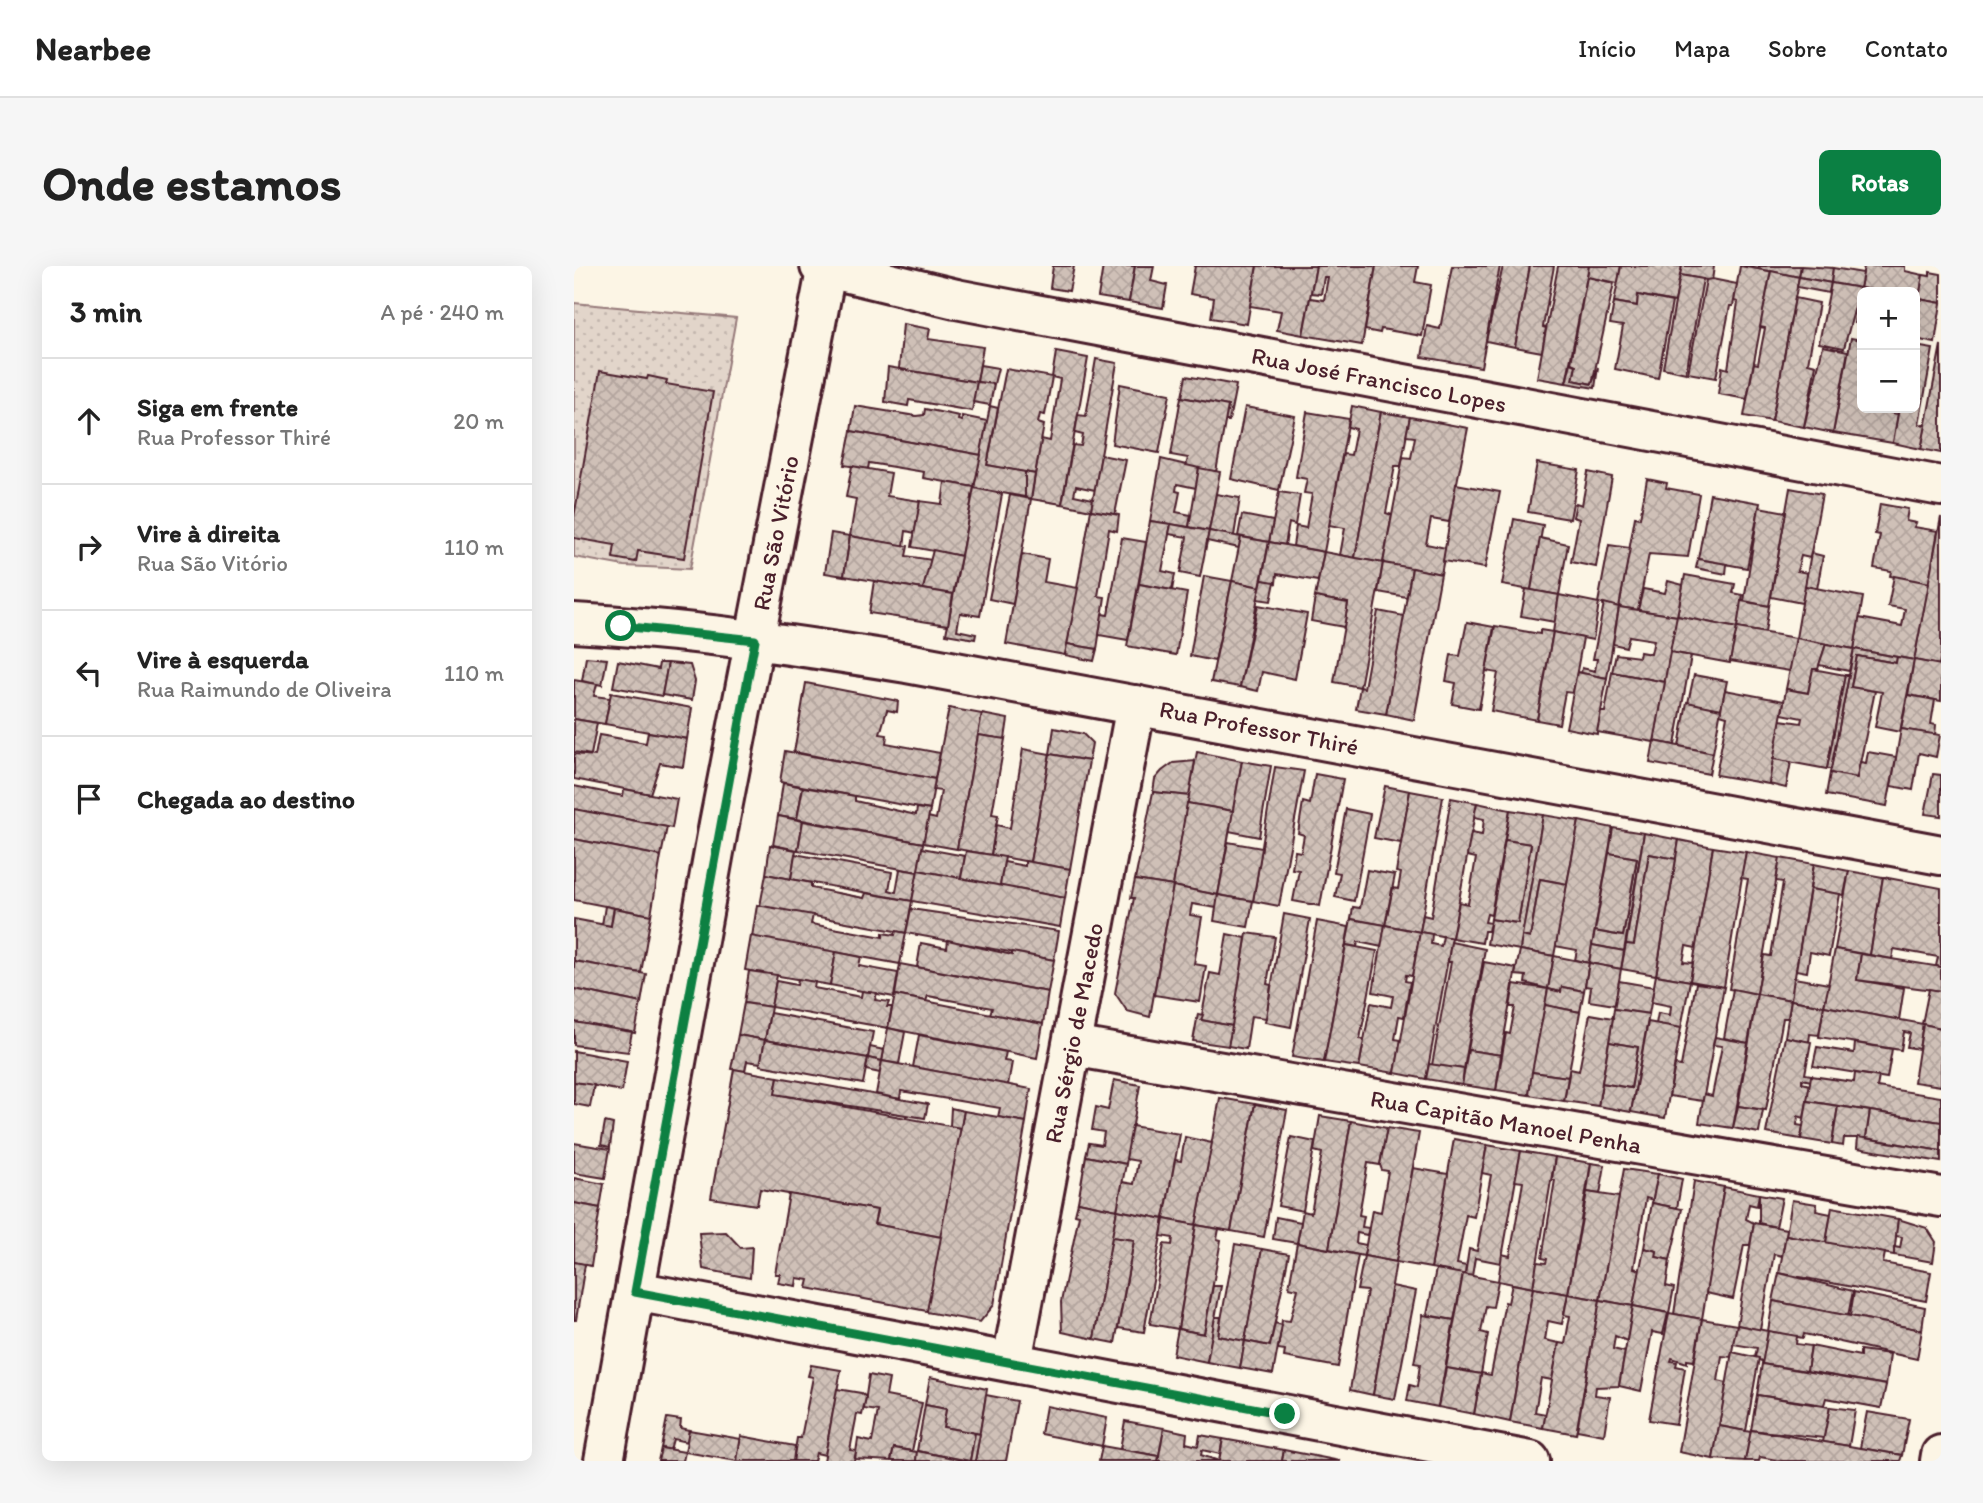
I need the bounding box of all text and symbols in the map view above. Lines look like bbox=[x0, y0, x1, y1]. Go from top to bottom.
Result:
text: Nearbee bbox=[35, 29, 151, 68]
text: Início bbox=[1578, 34, 1636, 63]
text: Mapa bbox=[1674, 34, 1730, 63]
text: Sobre bbox=[1768, 34, 1827, 63]
text: Contato bbox=[1865, 34, 1948, 63]
button: Rotas bbox=[1819, 150, 1941, 215]
text: Onde estamos bbox=[42, 153, 342, 212]
map controls bbox=[1857, 287, 1920, 413]
button: + bbox=[1857, 287, 1920, 350]
text: 3 min bbox=[70, 293, 142, 330]
text: A pé · 240 m bbox=[380, 298, 504, 326]
street label: Rua José Francisco Lopes bbox=[1249, 341, 1509, 418]
button: − bbox=[1857, 350, 1920, 413]
text: Siga em frente bbox=[137, 391, 298, 423]
icon: ahead bbox=[70, 402, 108, 440]
text: 20 m bbox=[453, 407, 504, 435]
text: Rua Professor Thiré bbox=[137, 423, 331, 451]
street label: Rua São Vitório bbox=[746, 453, 805, 613]
text: Vire à direita bbox=[137, 517, 280, 549]
icon: right bbox=[70, 528, 108, 566]
text: 110 m bbox=[444, 533, 504, 561]
text: Rua São Vitório bbox=[137, 549, 288, 577]
route start bbox=[605, 610, 636, 641]
text: Vire à esquerda bbox=[137, 643, 309, 675]
icon: left bbox=[70, 654, 108, 692]
text: 110 m bbox=[444, 659, 504, 687]
text: Rua Raimundo de Oliveira bbox=[137, 675, 392, 703]
street label: Rua Professor Thiré bbox=[1157, 694, 1361, 761]
icon: arrive bbox=[70, 780, 108, 818]
text: Chegada ao destino bbox=[137, 783, 355, 815]
street label: Rua Sérgio de Macedo bbox=[1038, 920, 1109, 1146]
street label: Rua Capitão Manoel Penha bbox=[1368, 1083, 1644, 1160]
route end bbox=[1269, 1398, 1300, 1429]

